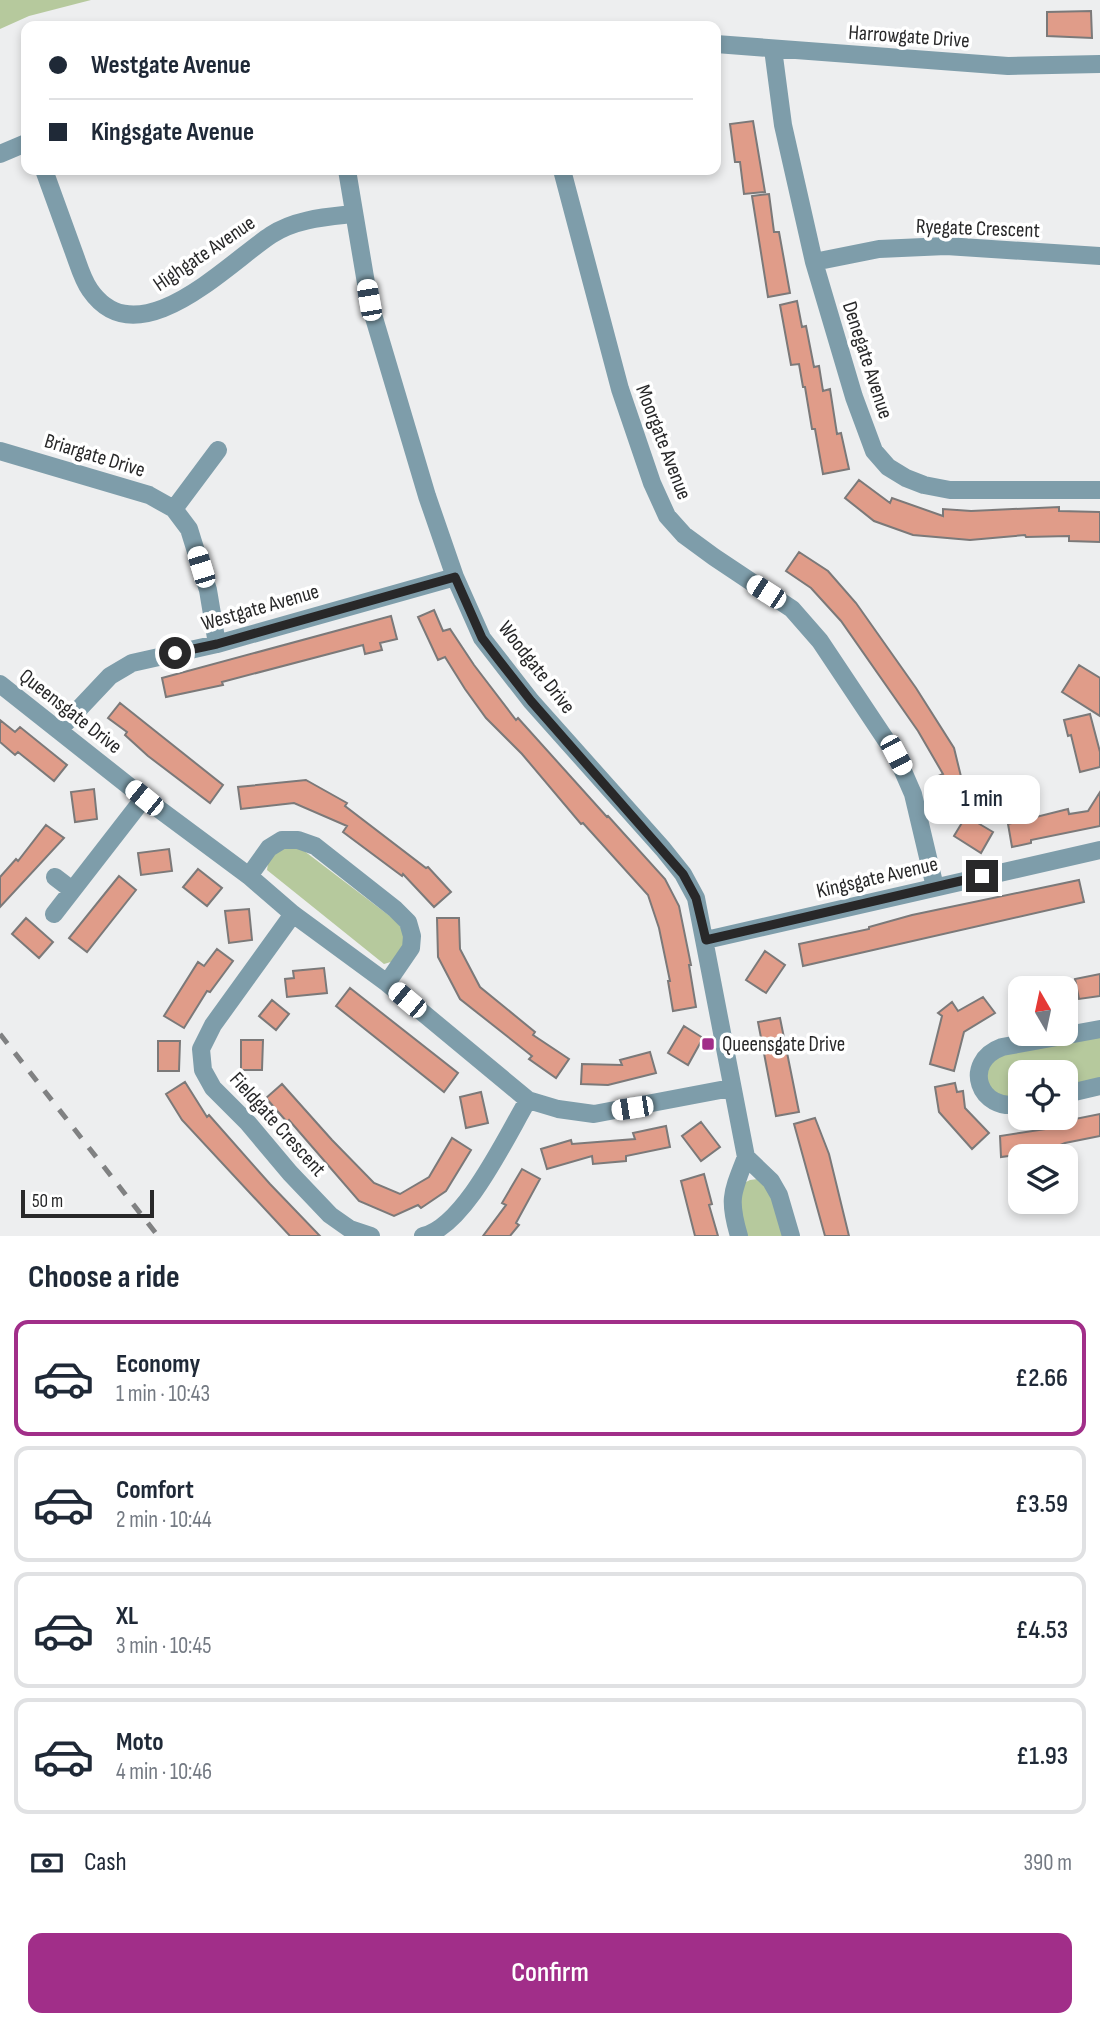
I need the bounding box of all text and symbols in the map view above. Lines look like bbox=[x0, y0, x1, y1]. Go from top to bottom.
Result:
street label: Harrowgate Drive bbox=[848, 20, 970, 53]
text: Westgate Avenue bbox=[91, 50, 251, 81]
text: Kingsgate Avenue bbox=[91, 117, 254, 148]
street label: Highgate Avenue bbox=[149, 210, 260, 297]
street label: Ryegate Crescent bbox=[916, 214, 1040, 243]
car bbox=[356, 277, 383, 323]
street label: Denegate Avenue bbox=[837, 298, 898, 422]
street label: Moorgate Avenue bbox=[630, 381, 697, 503]
street label: Briargate Drive bbox=[42, 428, 148, 483]
car bbox=[185, 544, 218, 590]
car bbox=[743, 572, 790, 612]
street label: Westgate Avenue bbox=[198, 579, 322, 636]
street label: Woodgate Drive bbox=[493, 616, 580, 718]
route start bbox=[159, 637, 191, 669]
street label: Queensgate Drive bbox=[14, 664, 127, 759]
car bbox=[877, 732, 916, 778]
callout: 1 min bbox=[924, 774, 1040, 824]
car bbox=[122, 777, 167, 819]
text: 1 min bbox=[961, 785, 1003, 813]
street label: Kingsgate Avenue bbox=[814, 851, 940, 904]
route end bbox=[966, 860, 998, 892]
north arrow bbox=[1008, 976, 1078, 1046]
map controls bbox=[1008, 976, 1078, 1214]
car bbox=[385, 978, 430, 1022]
place label: Queensgate Drive bbox=[722, 1032, 845, 1057]
marker: Queensgate Drive bbox=[700, 1036, 716, 1052]
button: locate bbox=[1008, 1060, 1078, 1130]
street label: Fieldgate Crescent bbox=[224, 1067, 331, 1182]
car bbox=[610, 1094, 655, 1122]
button: layers bbox=[1008, 1144, 1078, 1214]
scale bar bbox=[21, 1187, 154, 1219]
text: 50 m bbox=[32, 1190, 63, 1213]
text: Choose a ride bbox=[28, 1258, 180, 1297]
icon: car bbox=[32, 1347, 95, 1410]
text: Economy bbox=[116, 1349, 200, 1380]
text: £2.66 bbox=[1015, 1363, 1068, 1394]
text: 1 min · 10:43 bbox=[116, 1380, 210, 1408]
icon: car bbox=[32, 1473, 95, 1536]
text: Comfort bbox=[116, 1475, 194, 1506]
text: £3.59 bbox=[1015, 1489, 1068, 1520]
text: 2 min · 10:44 bbox=[116, 1506, 212, 1534]
icon: car bbox=[32, 1599, 95, 1662]
text: XL bbox=[116, 1601, 138, 1632]
text: £4.53 bbox=[1016, 1615, 1068, 1646]
text: 3 min · 10:45 bbox=[116, 1632, 211, 1660]
icon: car bbox=[32, 1725, 95, 1788]
text: Moto bbox=[116, 1727, 164, 1758]
text: £1.93 bbox=[1016, 1741, 1068, 1772]
text: 4 min · 10:46 bbox=[116, 1758, 212, 1786]
icon: cash bbox=[28, 1844, 66, 1882]
text: Cash bbox=[84, 1847, 127, 1878]
text: 390 m bbox=[1023, 1849, 1072, 1877]
button: Confirm bbox=[28, 1933, 1072, 2013]

